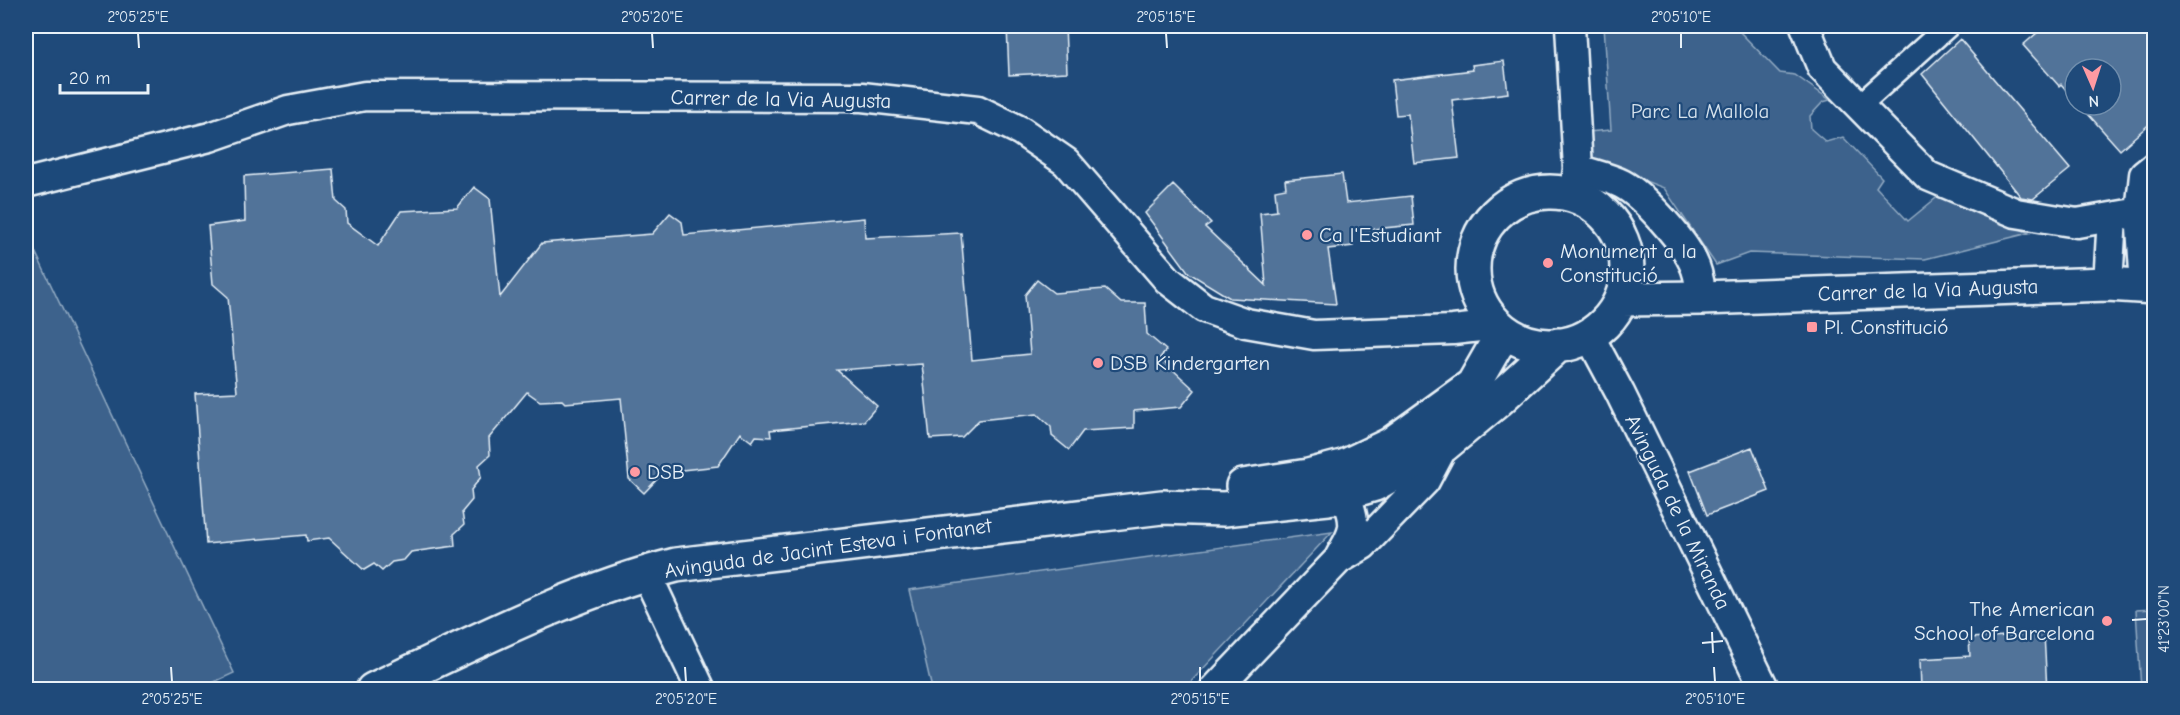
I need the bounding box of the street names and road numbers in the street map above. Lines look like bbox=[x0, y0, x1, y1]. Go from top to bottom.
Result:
street label: Carrer de la Via Augusta bbox=[670, 85, 892, 113]
street label: Carrer de la Via Augusta bbox=[1817, 274, 2039, 306]
street label: Avinguda de la Miranda bbox=[1620, 411, 1736, 613]
street label: Avinguda de Jacint Esteva i Fontanet bbox=[663, 513, 994, 583]

